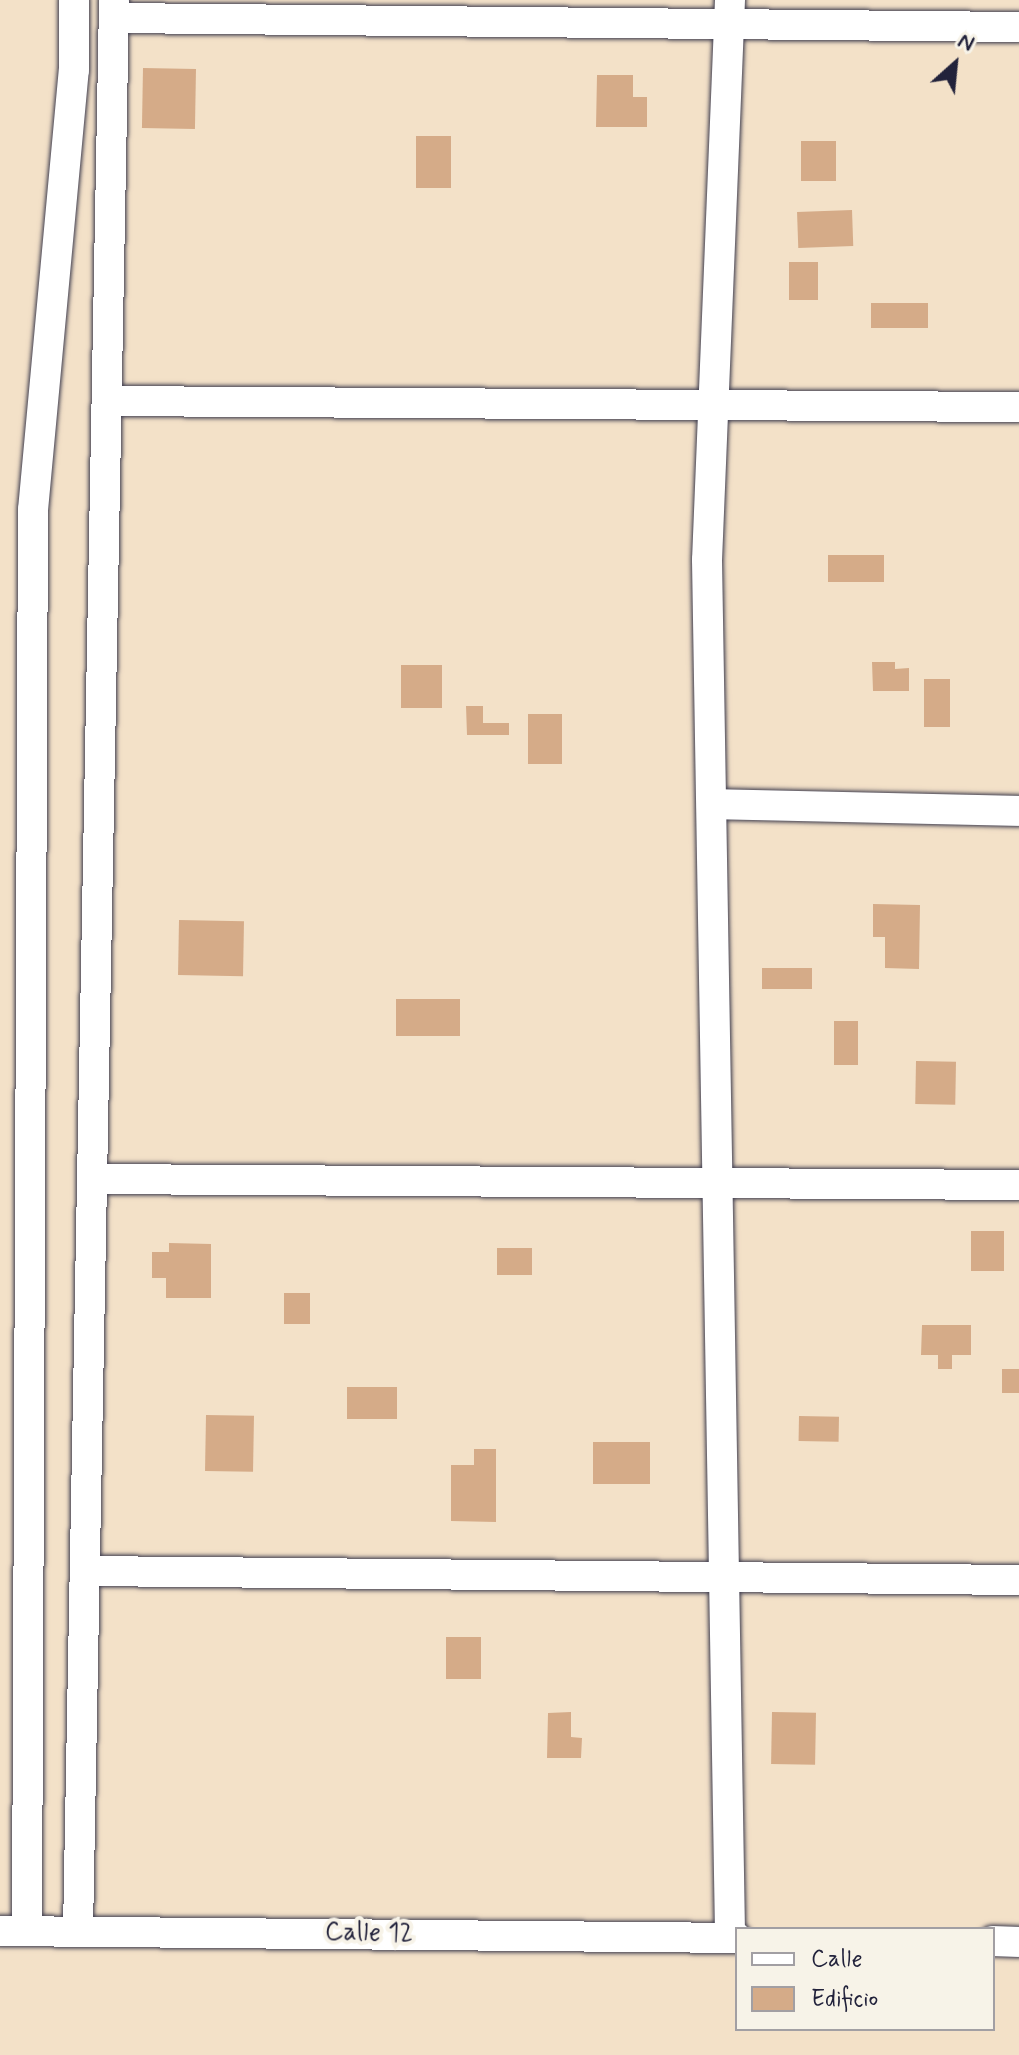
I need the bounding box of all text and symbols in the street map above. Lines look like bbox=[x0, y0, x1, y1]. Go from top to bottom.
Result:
north arrow bbox=[915, 24, 995, 104]
text: N bbox=[953, 27, 979, 58]
street label: Calle 12 bbox=[325, 1918, 413, 1950]
legend bbox=[735, 1927, 995, 2031]
text: Calle bbox=[811, 1944, 863, 1975]
text: Edificio bbox=[811, 1984, 878, 2015]

